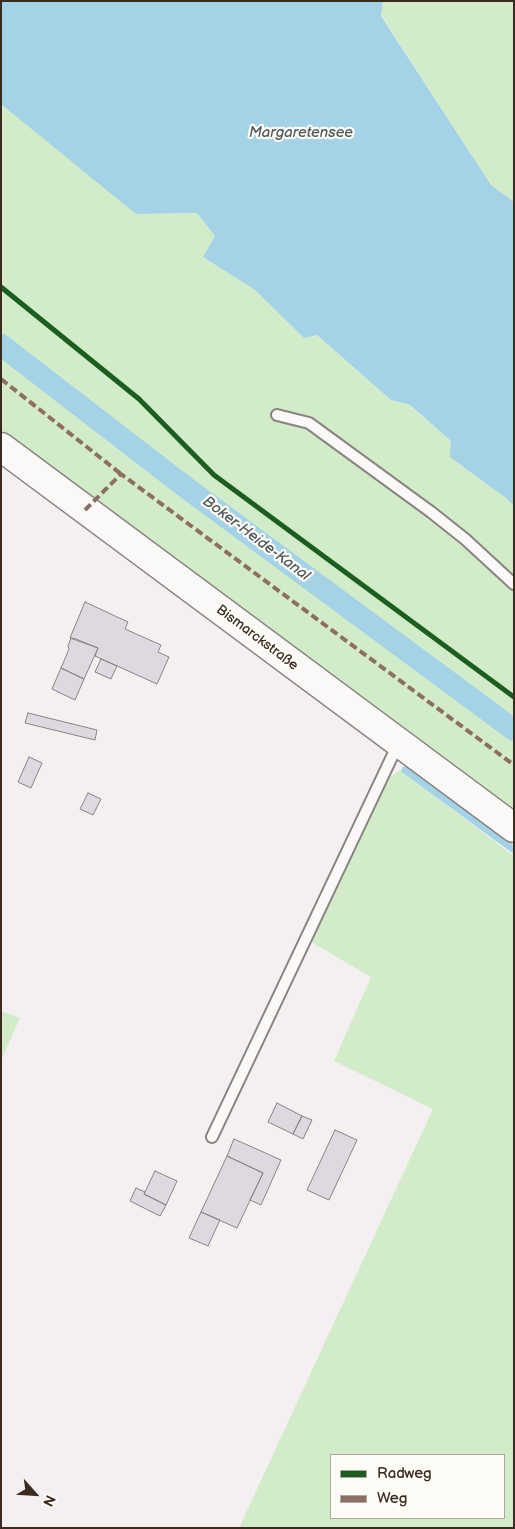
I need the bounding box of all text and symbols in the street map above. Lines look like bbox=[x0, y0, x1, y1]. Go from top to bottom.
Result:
water label: Margaretensee bbox=[249, 124, 353, 142]
water label: Boker-Heide-Kanal bbox=[199, 493, 313, 585]
street label: Bismarckstraße bbox=[213, 602, 301, 674]
legend bbox=[330, 1454, 505, 1519]
text: Radweg bbox=[377, 1464, 432, 1483]
north arrow bbox=[10, 1469, 60, 1519]
text: Weg bbox=[377, 1489, 407, 1508]
text: N bbox=[39, 1492, 59, 1509]

